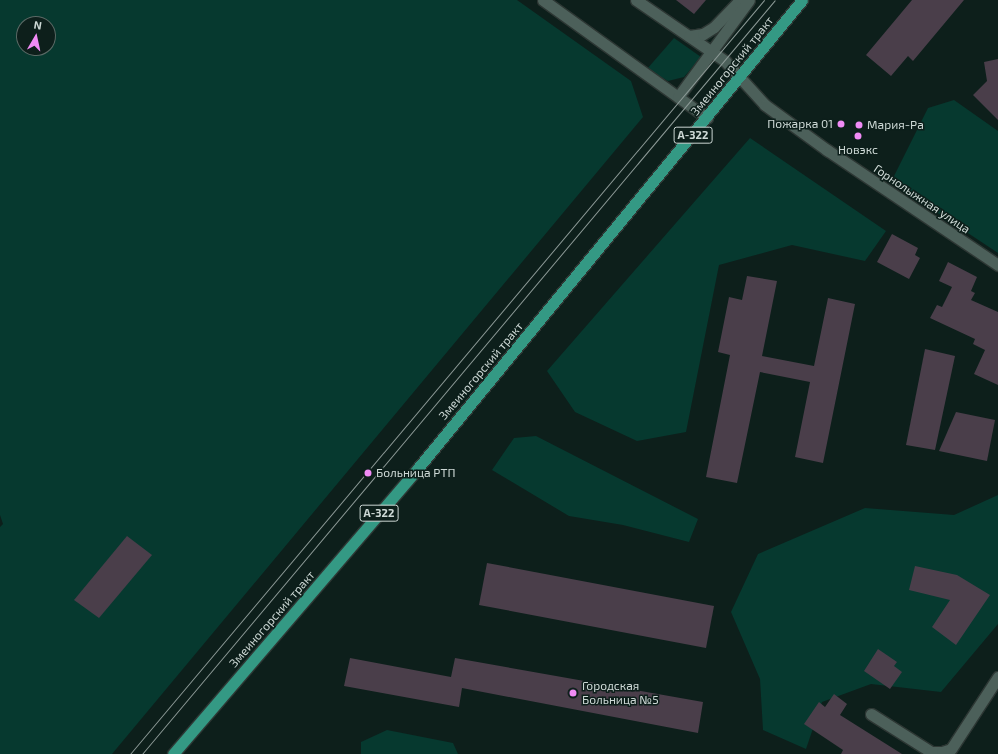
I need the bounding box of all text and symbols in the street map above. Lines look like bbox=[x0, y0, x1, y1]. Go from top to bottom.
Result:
street label: Змеиногорский тракт bbox=[688, 14, 776, 118]
north arrow bbox=[16, 16, 56, 56]
text: N bbox=[33, 18, 43, 32]
place label: Пожарка 01 bbox=[767, 117, 833, 131]
place label: Мария-Ра bbox=[867, 118, 924, 132]
marker: Пожарка 01 bbox=[836, 119, 846, 129]
marker: Мария-Ра bbox=[854, 120, 864, 130]
road number: А-322 bbox=[673, 126, 713, 144]
marker: Новэкс bbox=[853, 131, 863, 141]
place label: Новэкс bbox=[838, 143, 878, 157]
street label: Горнолыжная улица bbox=[871, 161, 973, 237]
street label: Змеиногорский тракт bbox=[436, 319, 526, 423]
place label: Больница РТП bbox=[376, 466, 455, 480]
marker: Больница РТП bbox=[363, 468, 373, 478]
road number: А-322 bbox=[359, 504, 399, 522]
street label: Змеиногорский тракт bbox=[226, 568, 318, 670]
place label: Городская Больница №5 bbox=[582, 679, 659, 707]
marker: Городская Больница №5 bbox=[567, 687, 579, 699]

